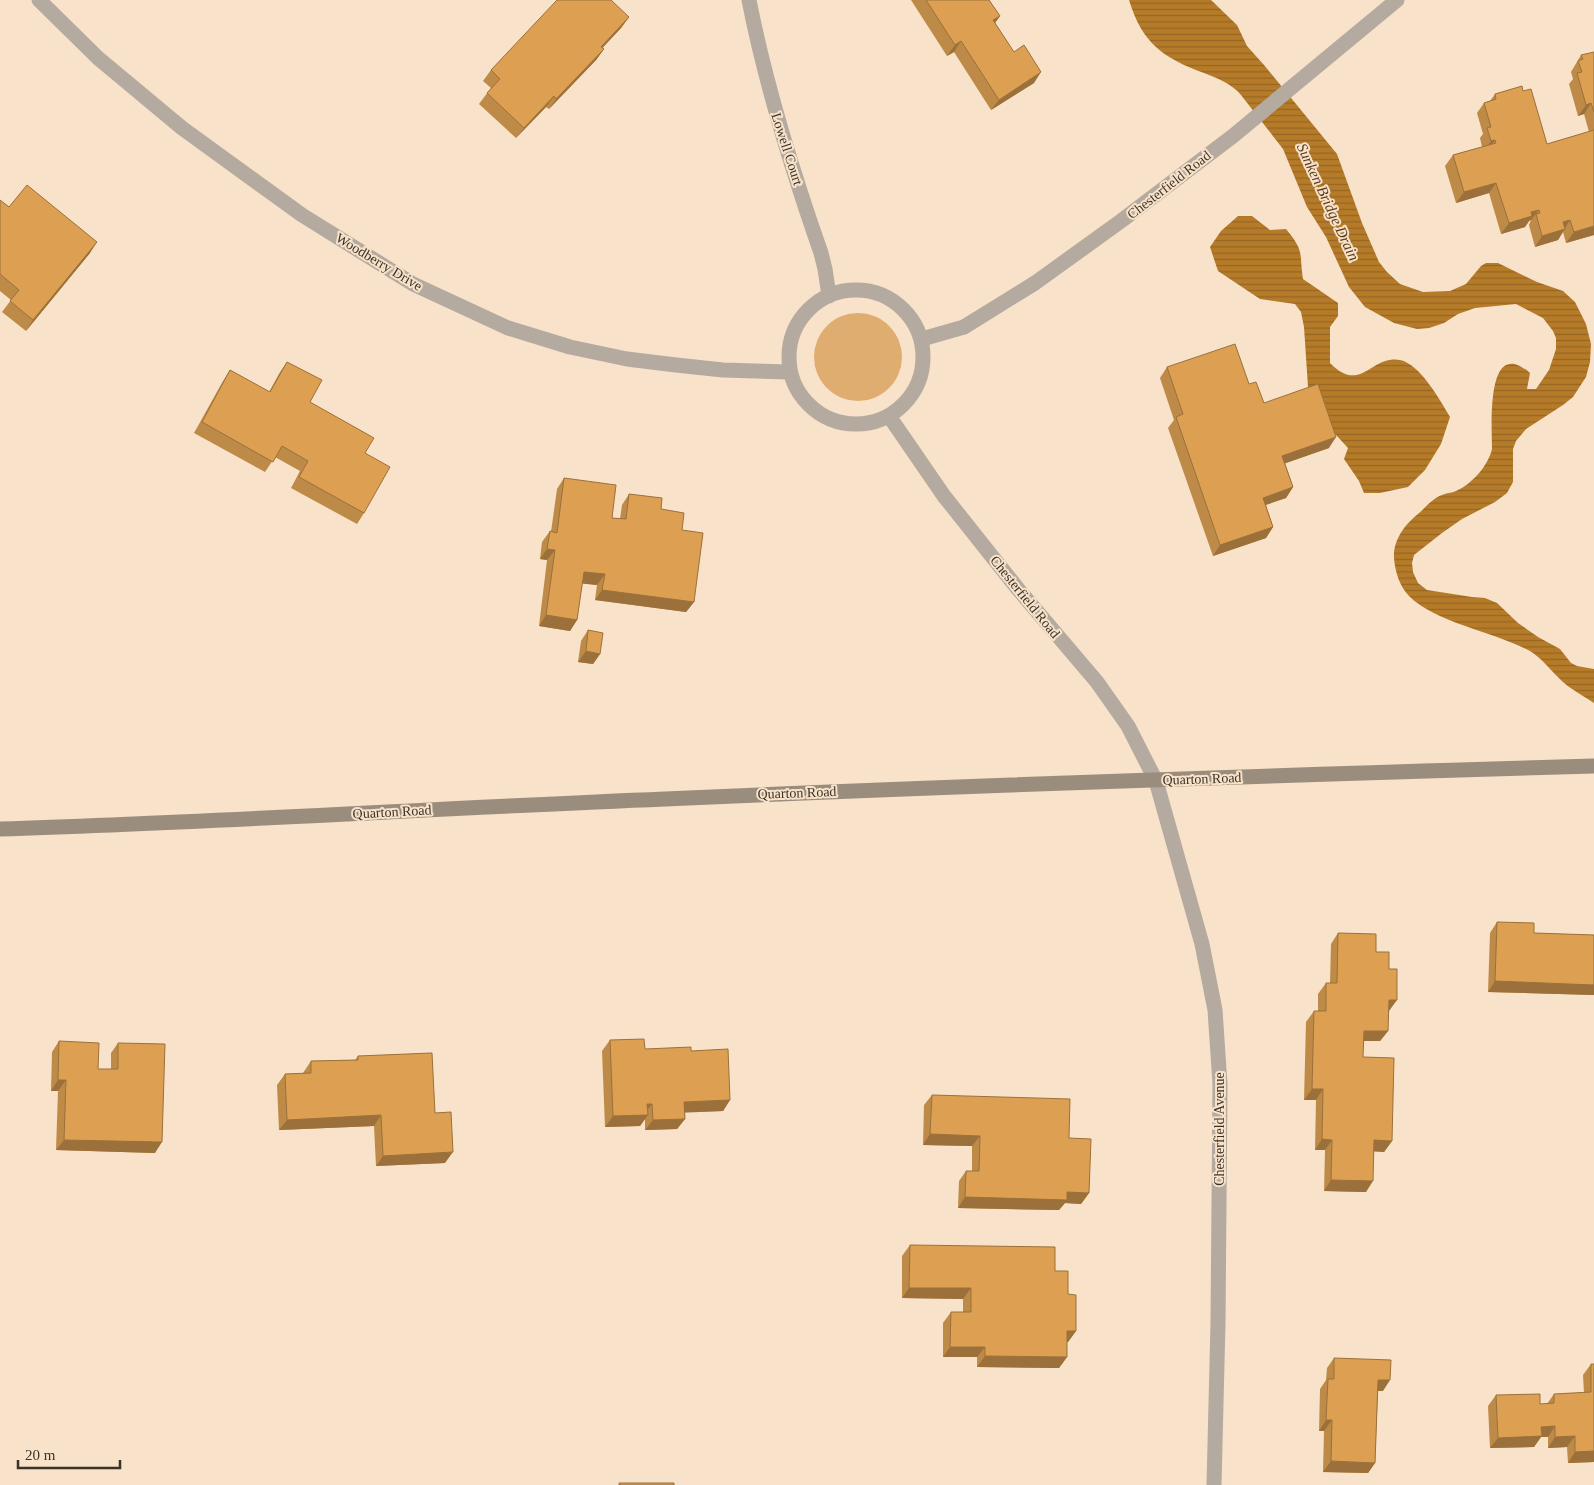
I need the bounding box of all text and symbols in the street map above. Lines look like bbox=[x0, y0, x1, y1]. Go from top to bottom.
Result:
street label: Lowell Court bbox=[768, 111, 806, 187]
water label: Sunken Bridge Drain bbox=[1294, 141, 1362, 263]
street label: Chesterfield Road bbox=[1124, 148, 1214, 222]
street label: Woodberry Drive bbox=[333, 230, 425, 294]
street label: Chesterfield Road bbox=[987, 553, 1063, 641]
street label: Quarton Road bbox=[1162, 770, 1242, 788]
street label: Quarton Road bbox=[757, 784, 837, 802]
street label: Quarton Road bbox=[352, 802, 432, 822]
street label: Chesterfield Avenue bbox=[1212, 1072, 1227, 1186]
scale bar bbox=[18, 1438, 120, 1470]
text: 20 m bbox=[25, 1447, 56, 1463]

